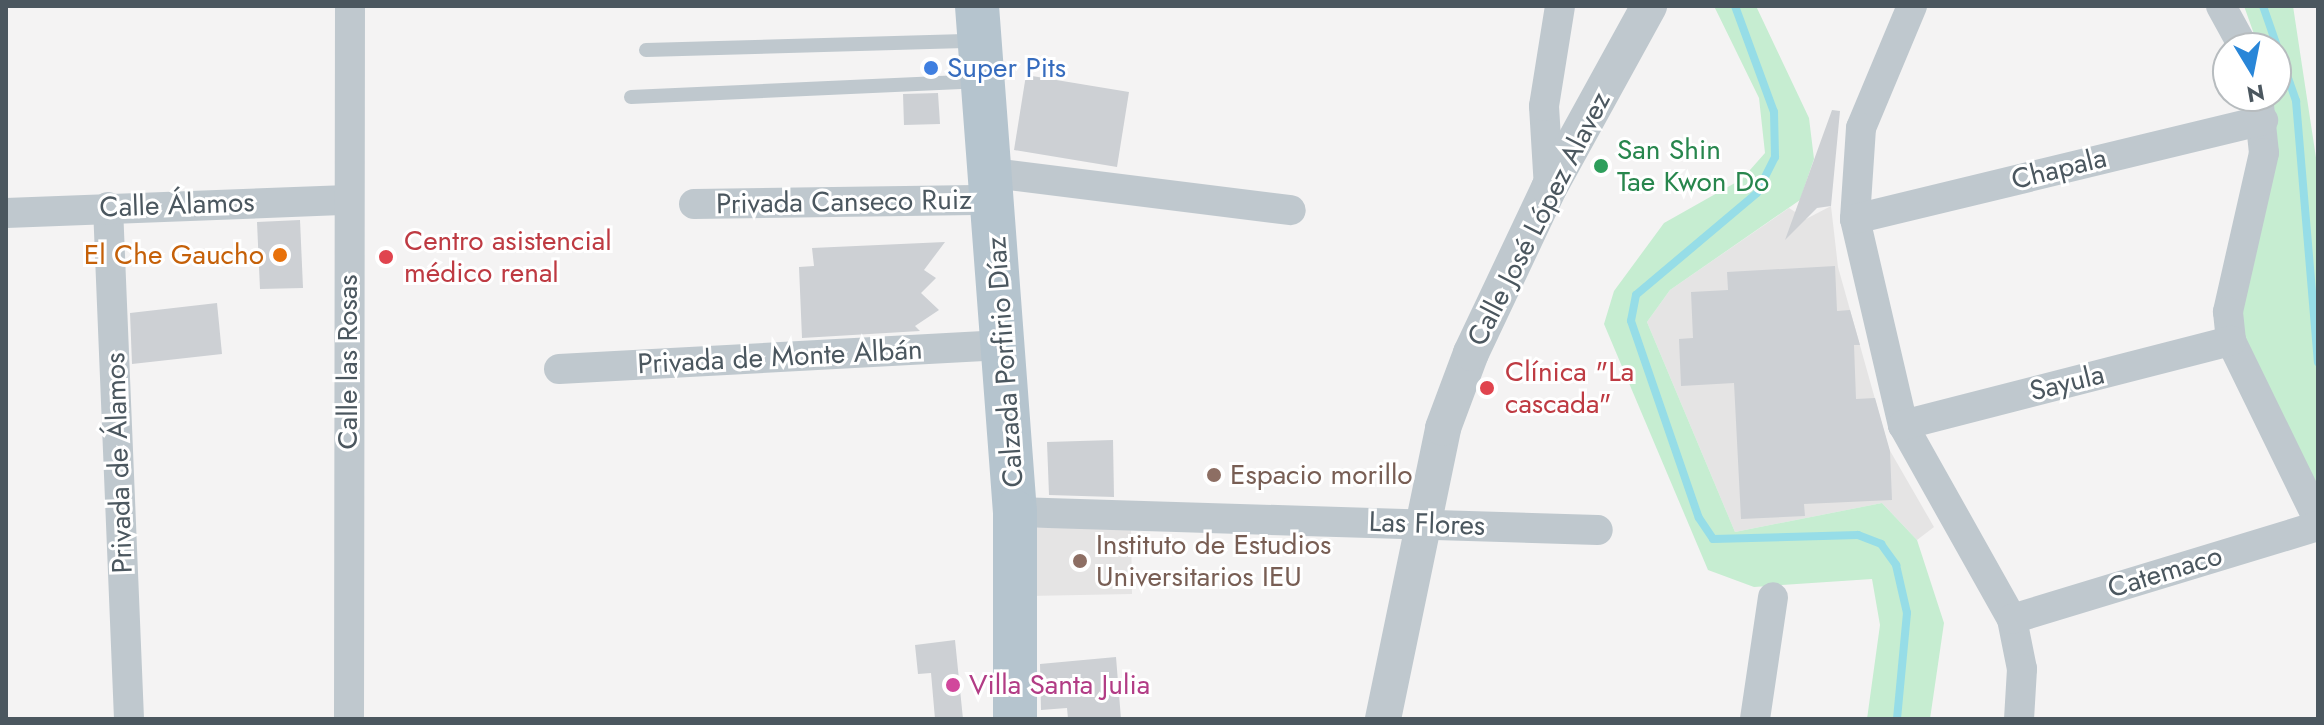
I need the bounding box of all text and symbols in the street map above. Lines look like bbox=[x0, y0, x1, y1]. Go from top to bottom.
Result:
north arrow bbox=[2212, 32, 2292, 112]
place label: Super Pits bbox=[947, 51, 1066, 85]
marker: Super Pits bbox=[922, 59, 940, 77]
text: N bbox=[2244, 76, 2267, 111]
street label: Calle José López Alavez bbox=[1460, 86, 1618, 352]
place label: San Shin Tae Kwon Do bbox=[1617, 133, 1769, 199]
street label: Chapala bbox=[2008, 141, 2110, 197]
marker: San Shin Tae Kwon Do bbox=[1592, 157, 1610, 175]
street label: Privada Canseco Ruiz bbox=[716, 183, 972, 221]
street label: Calle Álamos bbox=[99, 186, 255, 224]
place label: Centro asistencial médico renal bbox=[404, 224, 612, 290]
street label: Calzada Porfirio Díaz bbox=[979, 236, 1031, 488]
place label: El Che Gaucho bbox=[84, 238, 264, 272]
marker: El Che Gaucho bbox=[271, 246, 289, 264]
marker: Centro asistencial médico renal bbox=[375, 246, 397, 268]
street label: Calle las Rosas bbox=[331, 275, 365, 449]
street label: Privada de Monte Albán bbox=[637, 333, 923, 381]
street label: Privada de Álamos bbox=[98, 352, 140, 574]
place label: Clínica "La cascada" bbox=[1505, 355, 1634, 421]
street label: Sayula bbox=[2026, 358, 2108, 408]
marker: Clínica "La cascada" bbox=[1476, 377, 1498, 399]
place label: Espacio morillo bbox=[1230, 458, 1413, 492]
marker: Espacio morillo bbox=[1205, 466, 1223, 484]
street label: Las Flores bbox=[1368, 505, 1486, 543]
place label: Instituto de Estudios Universitarios IEU bbox=[1096, 528, 1331, 594]
street label: Catemaco bbox=[2104, 539, 2226, 605]
marker: Instituto de Estudios Universitarios IEU bbox=[1071, 552, 1089, 570]
place label: Villa Santa Julia bbox=[969, 668, 1150, 702]
marker: Villa Santa Julia bbox=[944, 676, 962, 694]

